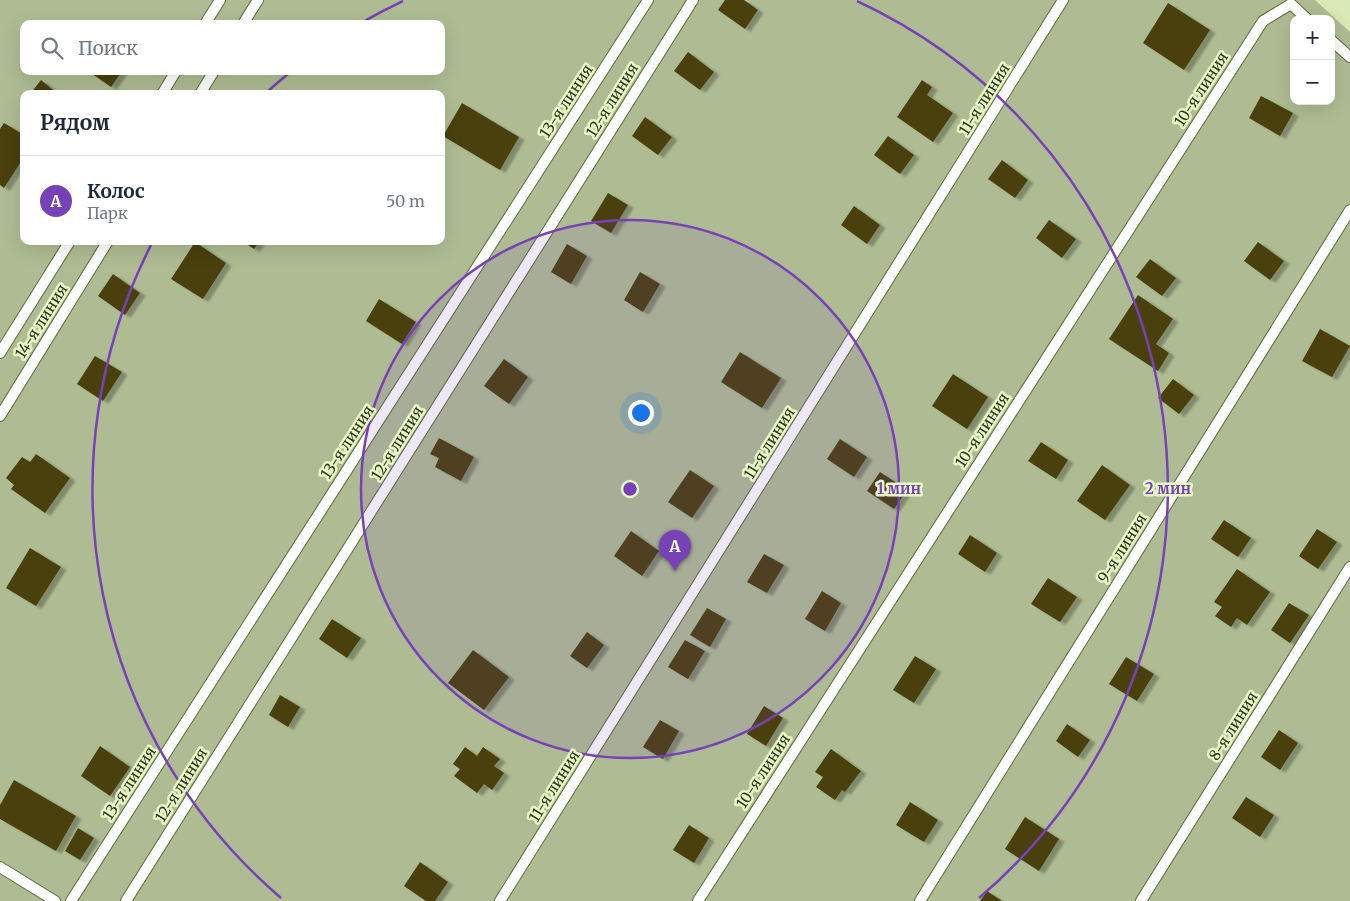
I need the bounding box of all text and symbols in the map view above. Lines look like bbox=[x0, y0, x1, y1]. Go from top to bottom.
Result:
map controls bbox=[1290, 15, 1335, 105]
button: + bbox=[1290, 15, 1335, 60]
search box bbox=[20, 20, 445, 75]
icon: search bbox=[38, 34, 66, 62]
text: Поиск bbox=[78, 36, 138, 60]
street label: 10-я линия bbox=[1170, 48, 1232, 130]
street label: 12-я линия bbox=[582, 60, 642, 140]
street label: 11-я линия bbox=[954, 60, 1014, 138]
button: − bbox=[1290, 60, 1335, 105]
street label: 13-я линия bbox=[535, 61, 597, 141]
text: Рядом bbox=[40, 109, 110, 136]
text: Колос bbox=[87, 179, 145, 203]
text: A bbox=[50, 191, 62, 211]
text: 50 m bbox=[386, 191, 425, 211]
text: Парк bbox=[87, 203, 128, 223]
street label: 14-я линия bbox=[11, 280, 71, 362]
street label: 10-я линия bbox=[951, 389, 1013, 471]
your location bbox=[628, 400, 654, 426]
street label: 13-я линия bbox=[316, 402, 378, 482]
street label: 12-я линия bbox=[367, 403, 427, 483]
street label: 11-я линия bbox=[739, 404, 799, 482]
text: 1 мин bbox=[877, 479, 922, 498]
text: 2 мин bbox=[1145, 479, 1191, 498]
centre of rings bbox=[621, 480, 639, 498]
street label: 9-я линия bbox=[1093, 510, 1151, 586]
pin: A bbox=[659, 530, 691, 571]
street label: 8-я линия bbox=[1204, 688, 1262, 764]
street label: 10-я линия bbox=[732, 730, 794, 812]
street label: 13-я линия bbox=[98, 743, 160, 823]
street label: 12-я линия bbox=[151, 745, 211, 825]
street label: 11-я линия bbox=[524, 747, 584, 825]

